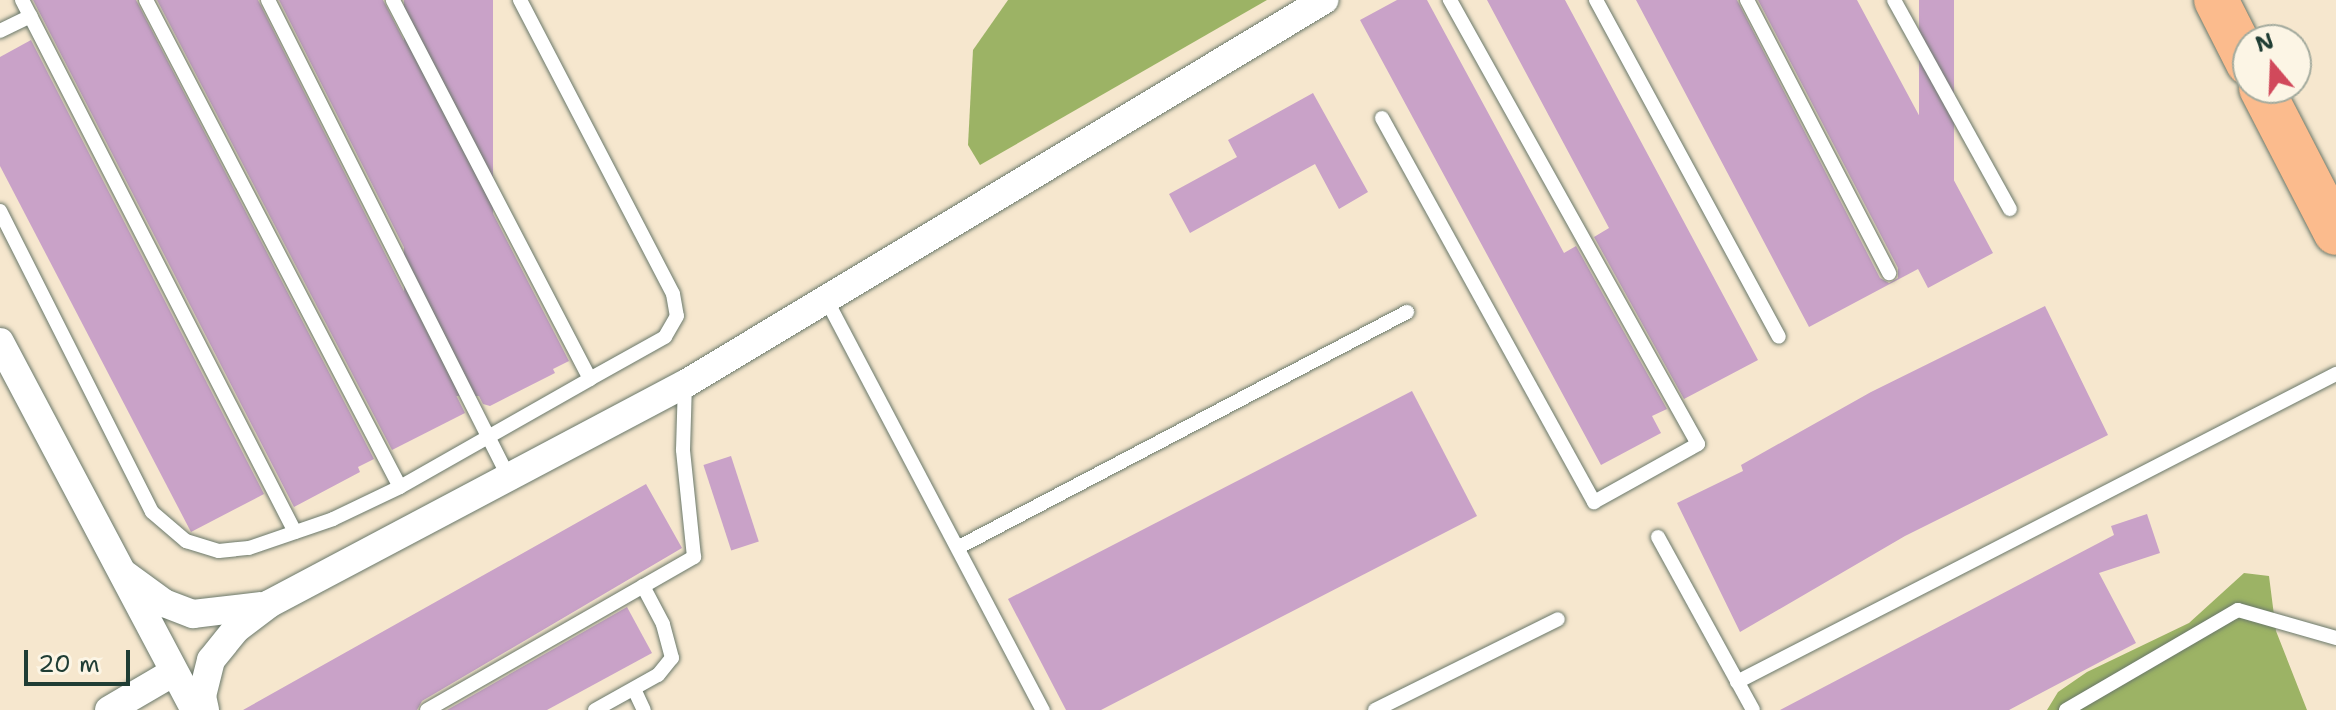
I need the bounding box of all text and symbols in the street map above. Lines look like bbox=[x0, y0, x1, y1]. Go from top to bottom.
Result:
north arrow bbox=[2232, 24, 2312, 104]
text: N bbox=[2252, 26, 2278, 59]
scale bar bbox=[28, 634, 134, 684]
text: 20 m bbox=[38, 648, 100, 680]

